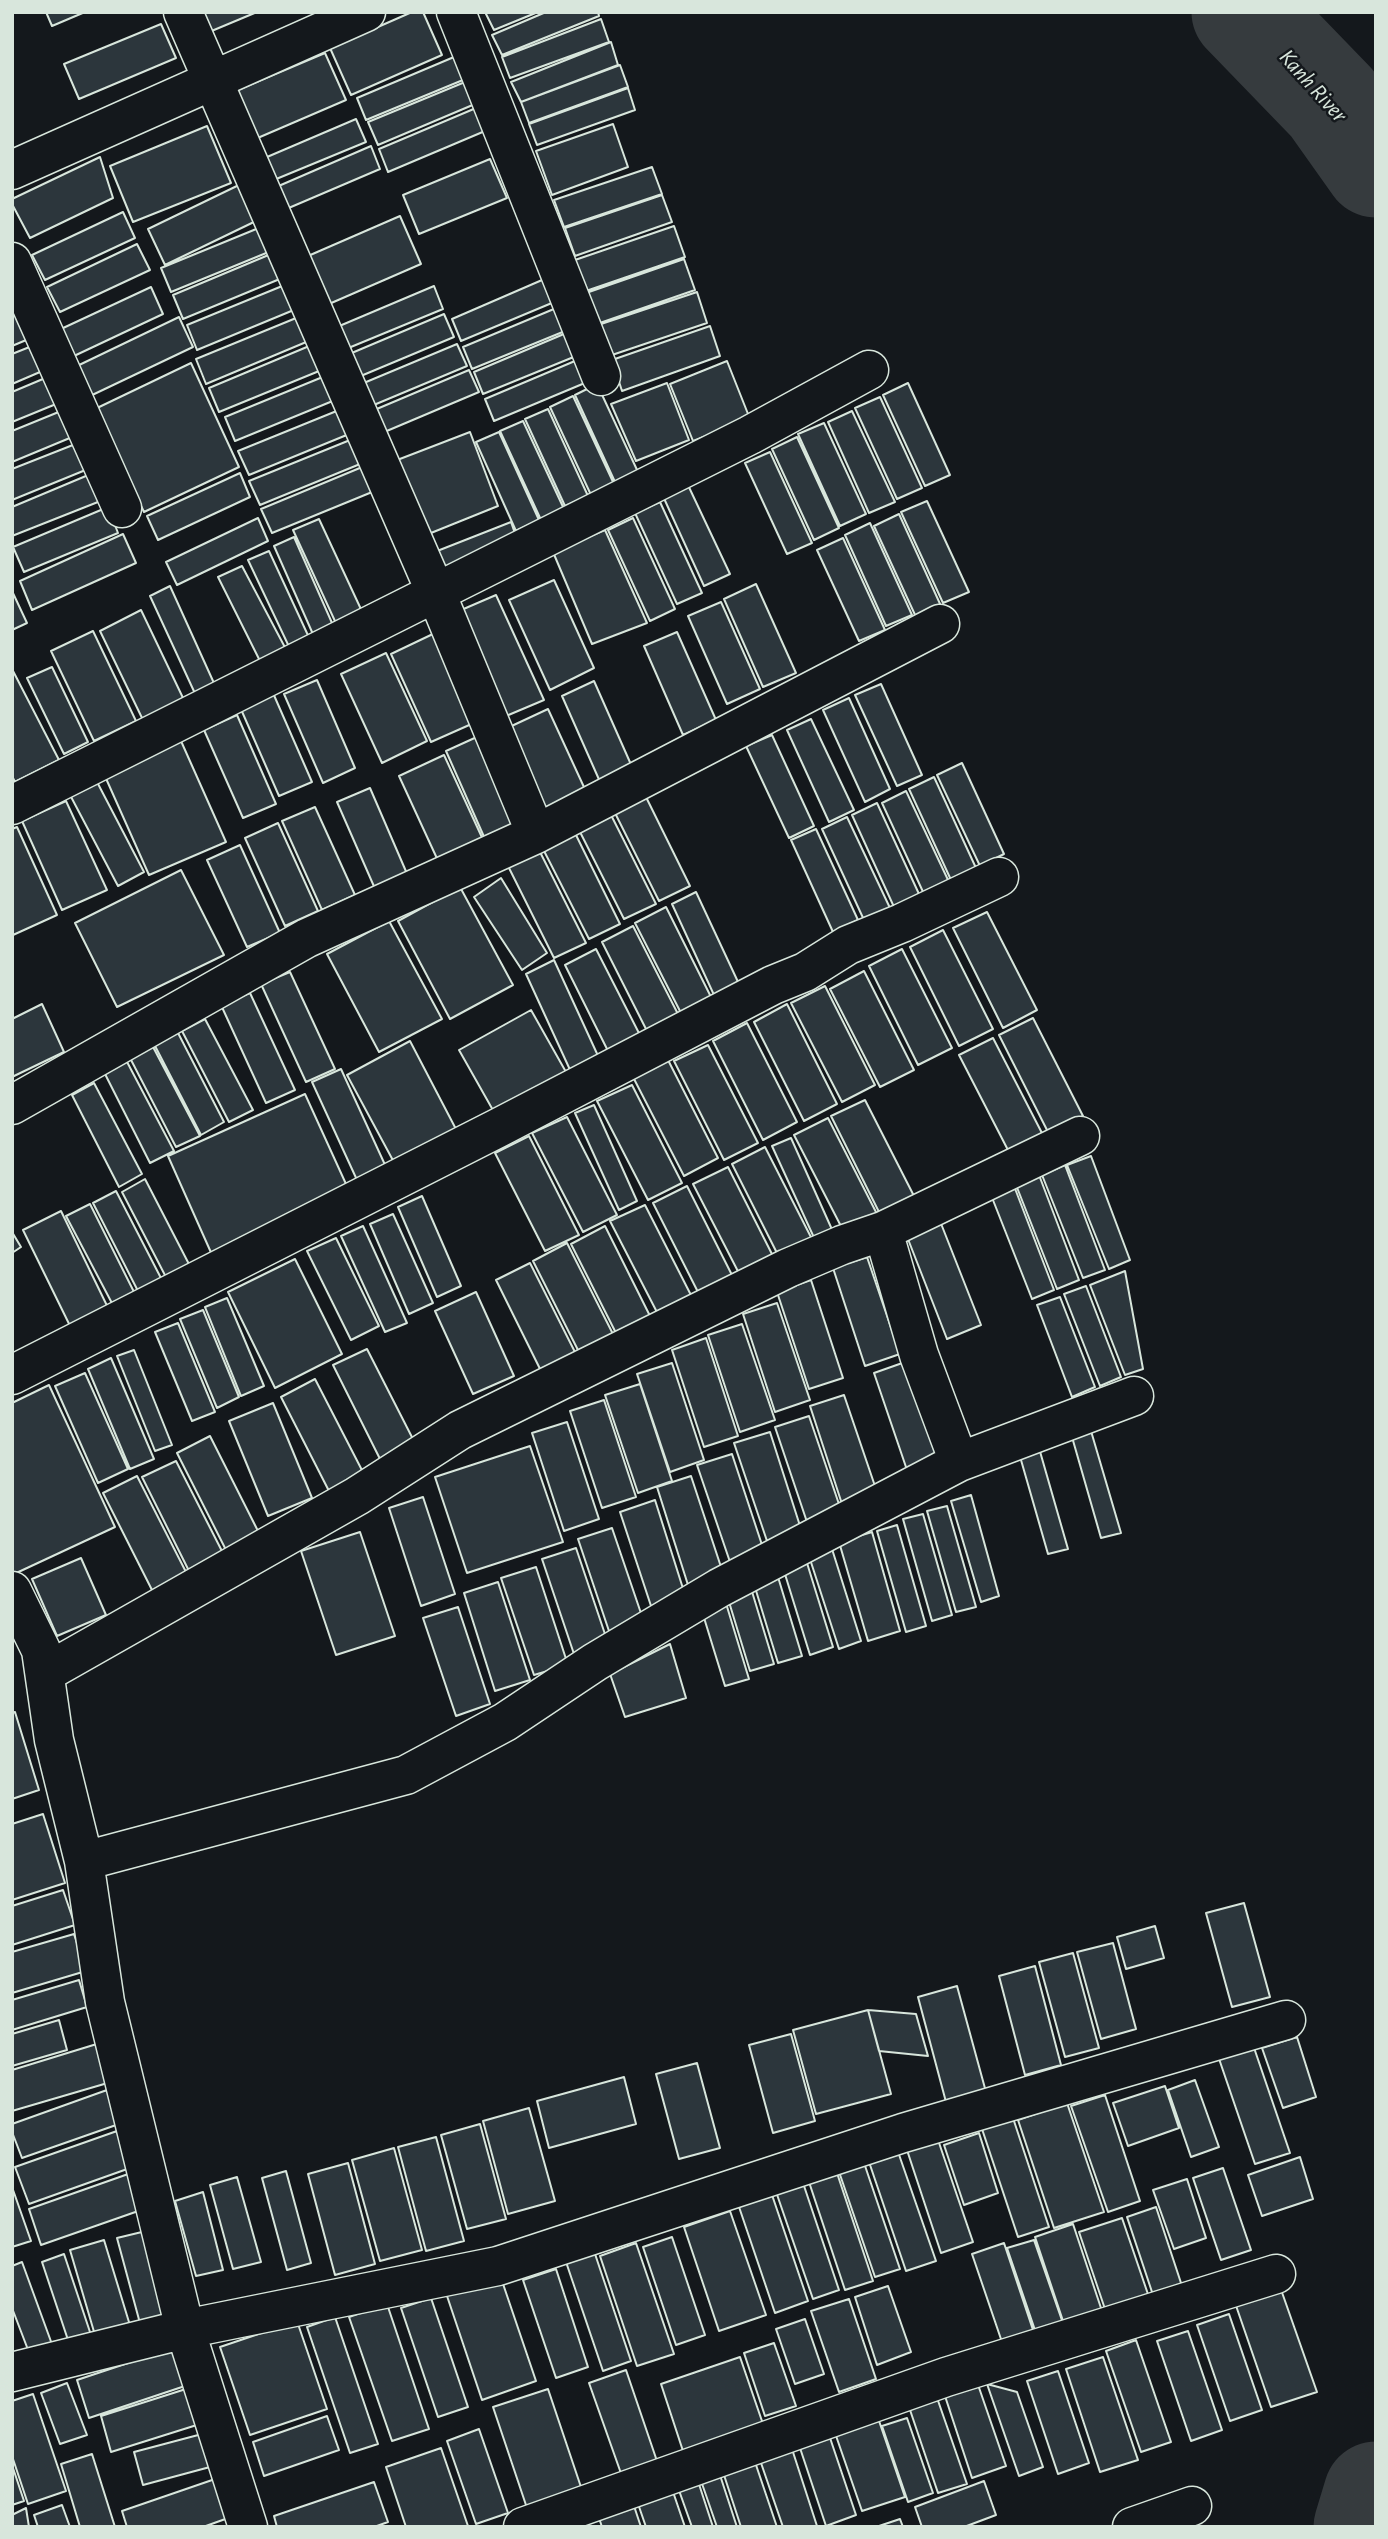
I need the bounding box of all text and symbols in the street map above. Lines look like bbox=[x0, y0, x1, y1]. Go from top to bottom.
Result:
water label: Kanh River bbox=[1273, 44, 1353, 128]

